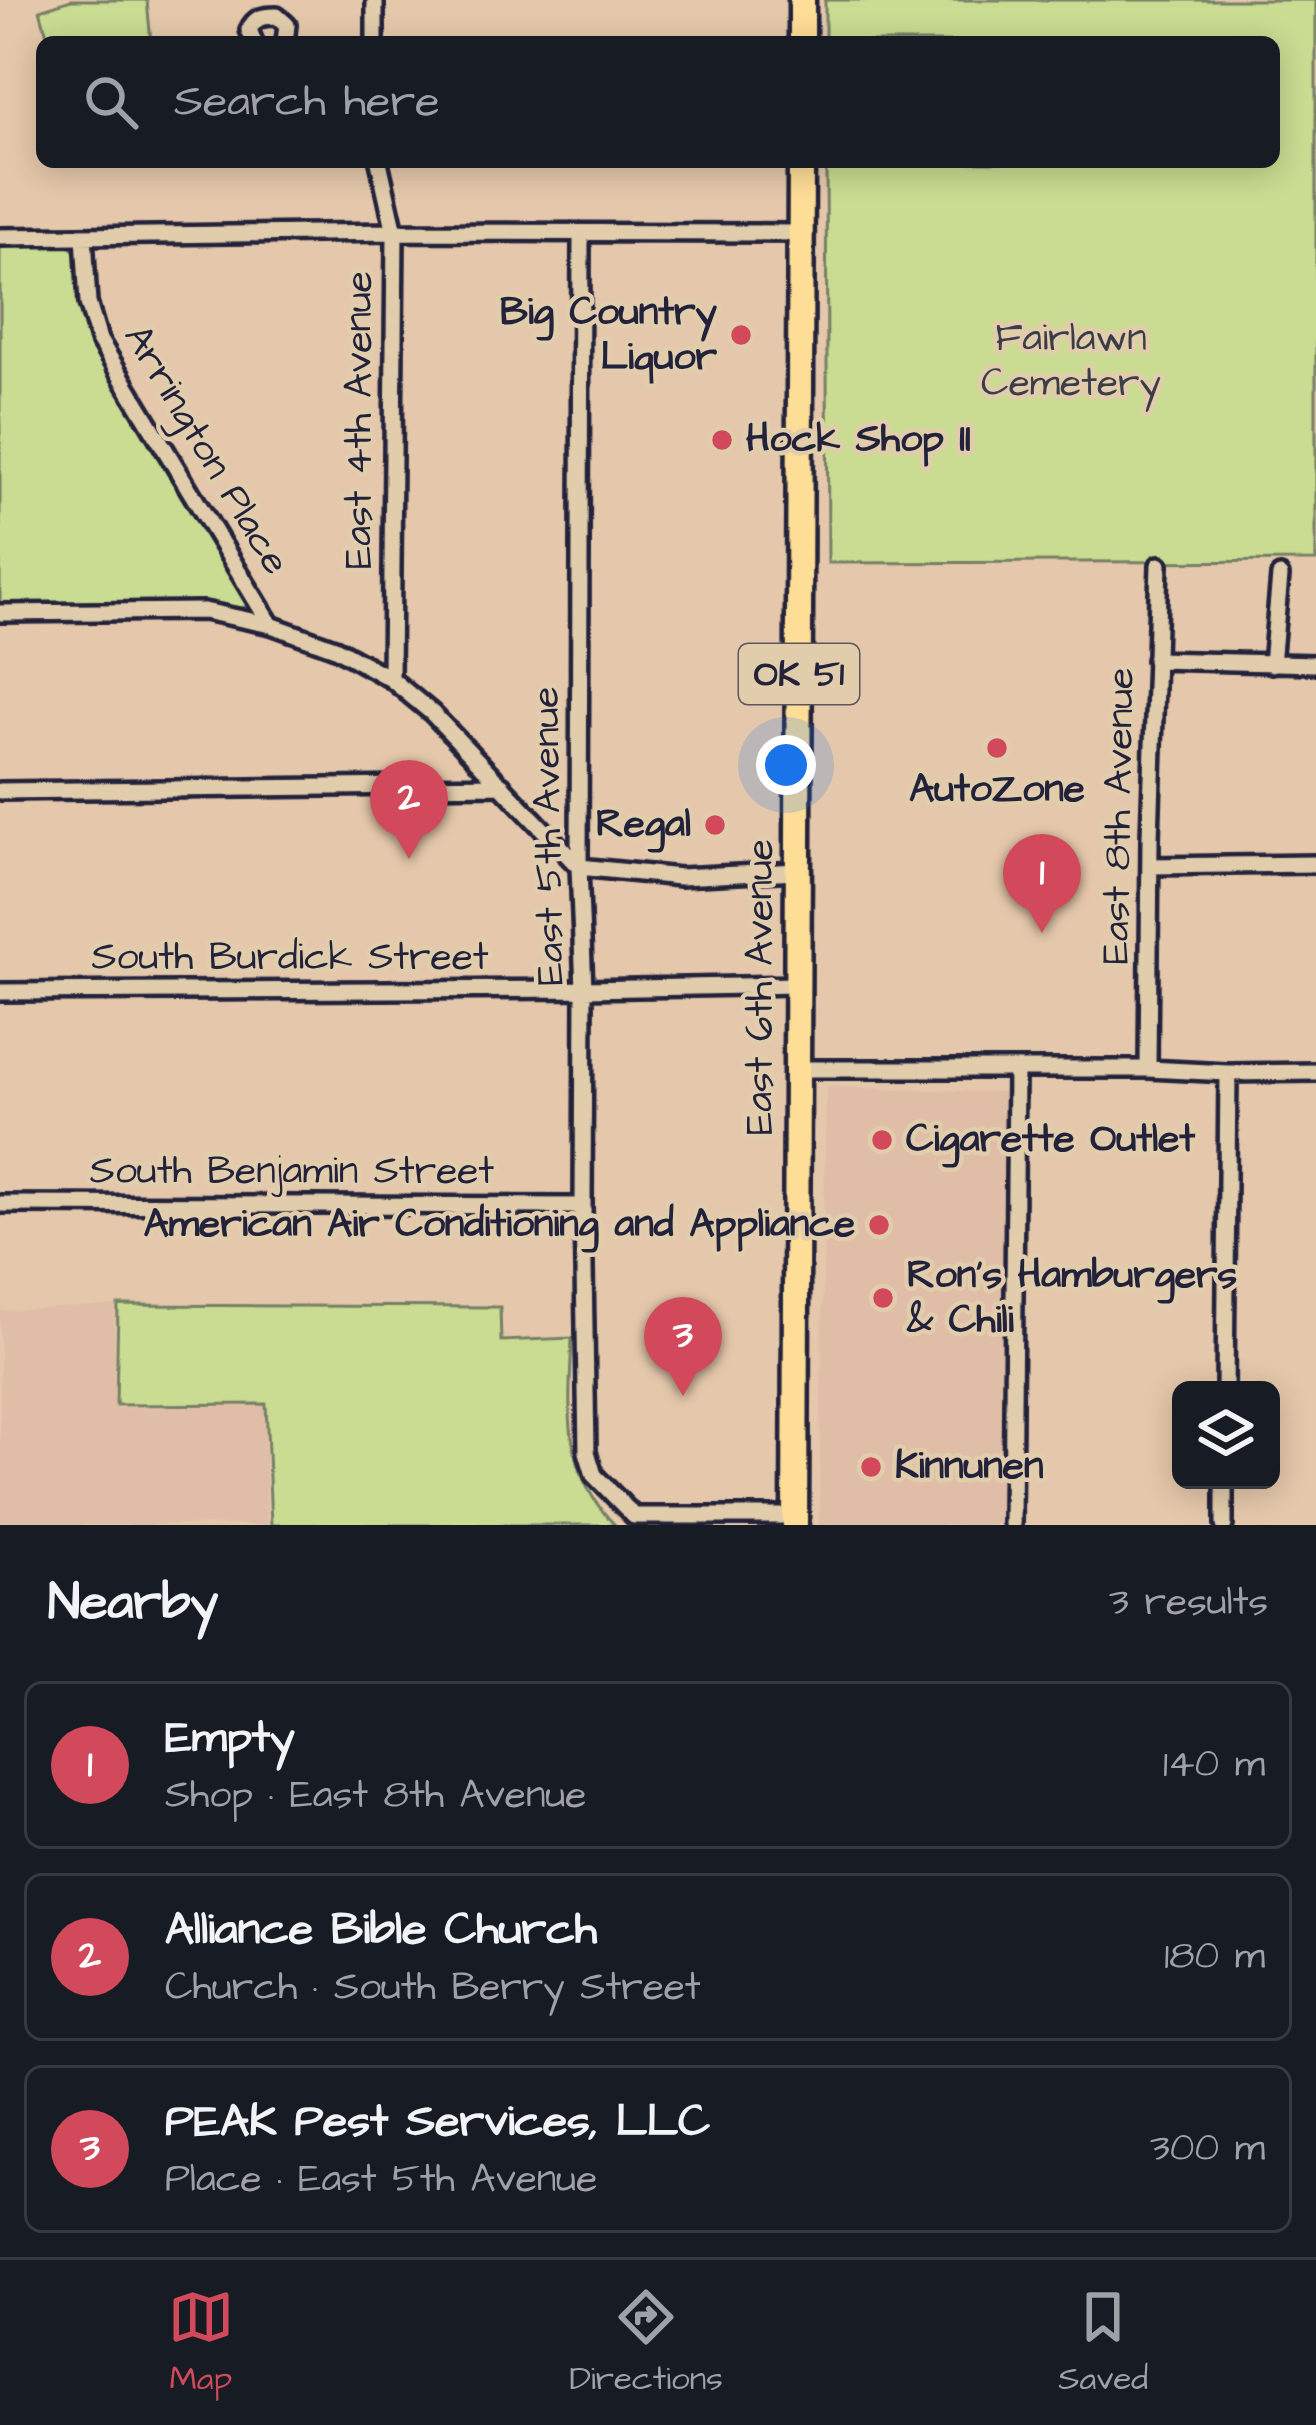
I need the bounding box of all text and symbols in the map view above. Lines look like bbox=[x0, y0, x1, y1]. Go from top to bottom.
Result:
search box bbox=[36, 36, 1280, 168]
icon: search bbox=[78, 69, 144, 135]
text: Search here bbox=[174, 71, 440, 133]
street label: East 4th Avenue bbox=[333, 271, 387, 569]
place label: Big Country Liquor bbox=[500, 286, 718, 385]
park label: Fairlawn Cemetery bbox=[981, 312, 1161, 412]
street label: Arrington Place bbox=[110, 315, 302, 585]
marker: Big Country Liquor bbox=[728, 322, 754, 348]
place label: Hock Shop II bbox=[746, 413, 971, 467]
marker: Hock Shop II bbox=[709, 427, 735, 453]
road number: OK 51 bbox=[739, 644, 859, 704]
street label: East 8th Avenue bbox=[1089, 667, 1149, 965]
street label: East 5th Avenue bbox=[519, 686, 579, 986]
your location bbox=[756, 735, 816, 795]
marker: AutoZone bbox=[984, 735, 1010, 761]
pin: 2 bbox=[370, 760, 448, 859]
place label: AutoZone bbox=[909, 763, 1085, 817]
place label: Regal bbox=[596, 798, 691, 853]
marker: Regal bbox=[702, 812, 728, 838]
pin: 1 bbox=[1003, 834, 1081, 933]
street label: East 6th Avenue bbox=[734, 839, 788, 1135]
street label: South Burdick Street bbox=[91, 931, 489, 985]
place label: Cigarette Outlet bbox=[906, 1113, 1195, 1168]
marker: Cigarette Outlet bbox=[869, 1127, 895, 1153]
street label: South Benjamin Street bbox=[90, 1145, 494, 1199]
place label: American Air Conditioning and Appliance bbox=[144, 1198, 855, 1253]
marker: American Air Conditioning and Appliance bbox=[866, 1212, 892, 1238]
place label: Ron's Hamburgers & Chili bbox=[906, 1249, 1237, 1348]
marker: Ron's Hamburgers & Chili bbox=[870, 1285, 896, 1311]
pin: 3 bbox=[644, 1297, 722, 1396]
map controls bbox=[1172, 1381, 1280, 1489]
button: layers bbox=[1172, 1381, 1280, 1489]
place label: Kinnunen bbox=[895, 1440, 1044, 1494]
marker: Kinnunen bbox=[858, 1454, 884, 1480]
text: Nearby bbox=[48, 1568, 218, 1639]
text: 3 results bbox=[1109, 1576, 1268, 1630]
text: Empty bbox=[165, 1707, 295, 1769]
text: 1 bbox=[88, 1738, 93, 1792]
text: 140 m bbox=[1163, 1738, 1265, 1792]
text: Shop · East 8th Avenue bbox=[165, 1769, 586, 1823]
text: Alliance Bible Church bbox=[165, 1899, 597, 1961]
text: 2 bbox=[79, 1930, 101, 1984]
text: 180 m bbox=[1164, 1930, 1265, 1984]
text: Church · South Berry Street bbox=[165, 1961, 701, 2015]
text: PEAK Pest Services, LLC bbox=[165, 2091, 710, 2153]
text: 3 bbox=[80, 2122, 100, 2176]
text: 300 m bbox=[1150, 2122, 1265, 2176]
text: Place · East 5th Avenue bbox=[165, 2153, 597, 2207]
tab: Map bbox=[168, 2284, 234, 2402]
tab: Directions bbox=[569, 2284, 723, 2402]
tab: Saved bbox=[1058, 2284, 1148, 2402]

